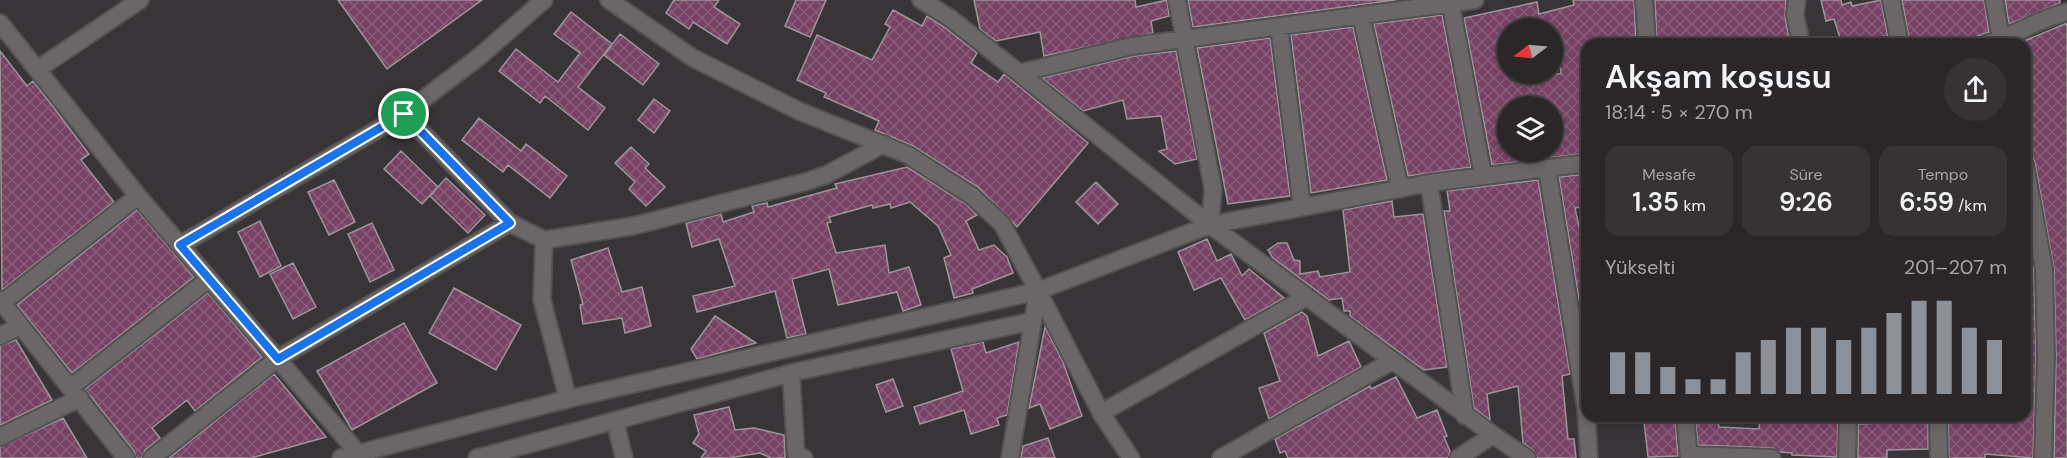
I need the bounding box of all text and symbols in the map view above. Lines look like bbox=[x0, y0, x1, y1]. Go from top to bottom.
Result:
north arrow bbox=[1497, 18, 1563, 84]
map controls bbox=[1497, 18, 1563, 162]
text: Akşam koşusu bbox=[1605, 55, 1832, 98]
button: share bbox=[1944, 58, 2007, 121]
pin bbox=[378, 88, 429, 139]
button: layers bbox=[1497, 96, 1563, 162]
icon: arrive bbox=[387, 97, 420, 130]
text: 18:14 · 5 × 270 m bbox=[1605, 99, 1753, 125]
text: Mesafe bbox=[1642, 164, 1696, 185]
text: Süre bbox=[1789, 164, 1823, 185]
text: Tempo bbox=[1918, 164, 1968, 185]
text: 1.35 bbox=[1632, 185, 1679, 219]
text: 9:26 bbox=[1779, 185, 1833, 219]
text: 6:59 bbox=[1899, 185, 1954, 219]
text: km bbox=[1679, 195, 1706, 216]
text: /km bbox=[1954, 195, 1987, 216]
text: Yükselti bbox=[1605, 254, 1675, 280]
text: 201–207 m bbox=[1904, 254, 2007, 280]

